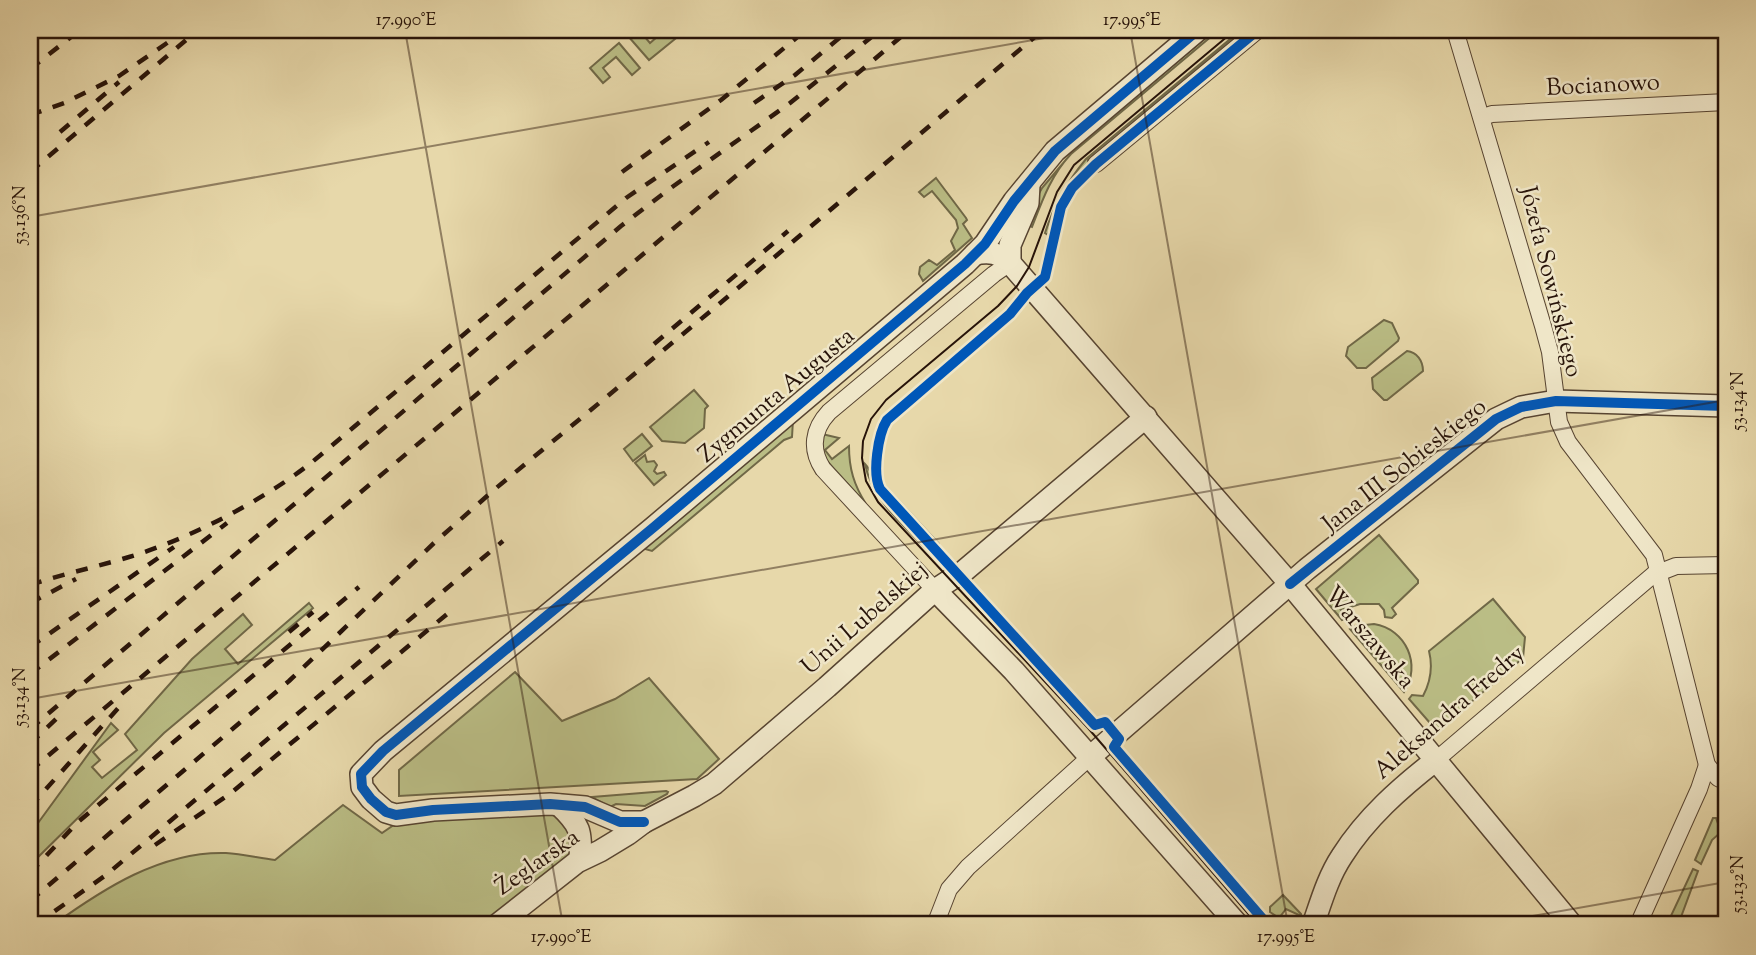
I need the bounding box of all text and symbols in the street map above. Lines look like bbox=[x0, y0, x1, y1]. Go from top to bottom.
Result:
text: 17.990°E bbox=[376, 8, 436, 34]
text: 17.995°E bbox=[1103, 8, 1161, 34]
street label: Bocianowo bbox=[1545, 66, 1661, 106]
street label: Józefa Sowińskiego bbox=[1509, 181, 1590, 381]
text: 53.136°N bbox=[8, 185, 34, 246]
street label: Zygmunta Augusta bbox=[691, 320, 863, 472]
text: 53.134°N bbox=[1726, 371, 1752, 432]
street label: Jana III Sobieskiego bbox=[1314, 391, 1494, 542]
street label: Unii Lubelskiej bbox=[794, 554, 936, 684]
street label: Warszawska bbox=[1316, 579, 1422, 697]
street label: Aleksandra Fredry bbox=[1367, 638, 1533, 788]
text: 53.134°N bbox=[8, 667, 34, 728]
street label: Żeglarska bbox=[489, 821, 587, 905]
text: 53.132°N bbox=[1726, 855, 1752, 914]
text: 17.990°E bbox=[531, 925, 591, 951]
text: 17.995°E bbox=[1257, 925, 1315, 951]

